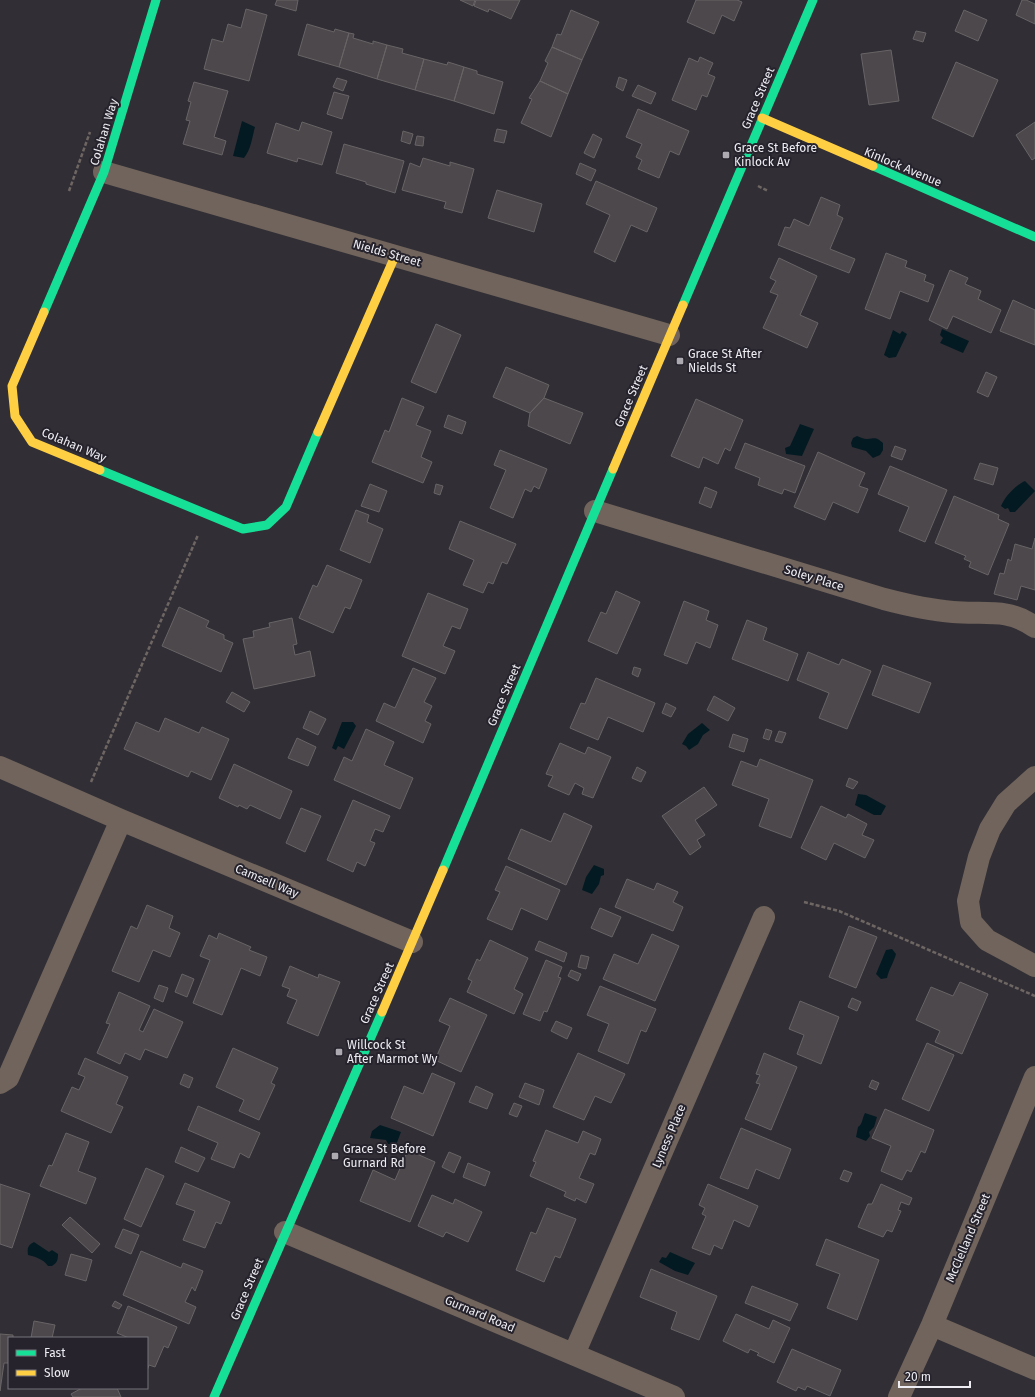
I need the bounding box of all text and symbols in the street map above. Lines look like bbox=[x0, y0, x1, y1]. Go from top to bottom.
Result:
street label: Grace Street bbox=[739, 64, 778, 131]
street label: Colahan Way bbox=[87, 97, 121, 167]
place label: Grace St Before Kinlock Av bbox=[734, 141, 817, 169]
street label: Kinlock Avenue bbox=[862, 144, 944, 190]
marker: Grace St Before Kinlock Av bbox=[721, 150, 731, 160]
street label: Nields Street bbox=[351, 237, 423, 270]
place label: Grace St After Nields St bbox=[688, 347, 762, 375]
marker: Grace St After Nields St bbox=[675, 356, 685, 366]
street label: Grace Street bbox=[612, 362, 651, 429]
street label: Colahan Way bbox=[39, 425, 109, 465]
street label: Soley Place bbox=[783, 562, 845, 594]
street label: Grace Street bbox=[485, 661, 524, 728]
street label: Camsell Way bbox=[233, 861, 301, 901]
street label: Grace Street bbox=[357, 959, 397, 1026]
place label: Willcock St After Marmot Wy bbox=[347, 1038, 438, 1066]
marker: Willcock St After Marmot Wy bbox=[334, 1047, 344, 1057]
street label: Lyness Place bbox=[649, 1102, 689, 1170]
place label: Grace St Before Gurnard Rd bbox=[343, 1142, 426, 1170]
marker: Grace St Before Gurnard Rd bbox=[330, 1151, 340, 1161]
street label: McClelland Street bbox=[943, 1191, 993, 1285]
street label: Grace Street bbox=[228, 1255, 267, 1322]
street label: Gurnard Road bbox=[443, 1293, 517, 1335]
legend bbox=[8, 1337, 148, 1389]
text: Fast bbox=[44, 1346, 66, 1360]
scale bar bbox=[899, 1363, 970, 1389]
text: Slow bbox=[44, 1366, 70, 1380]
text: 20 m bbox=[905, 1370, 931, 1384]

